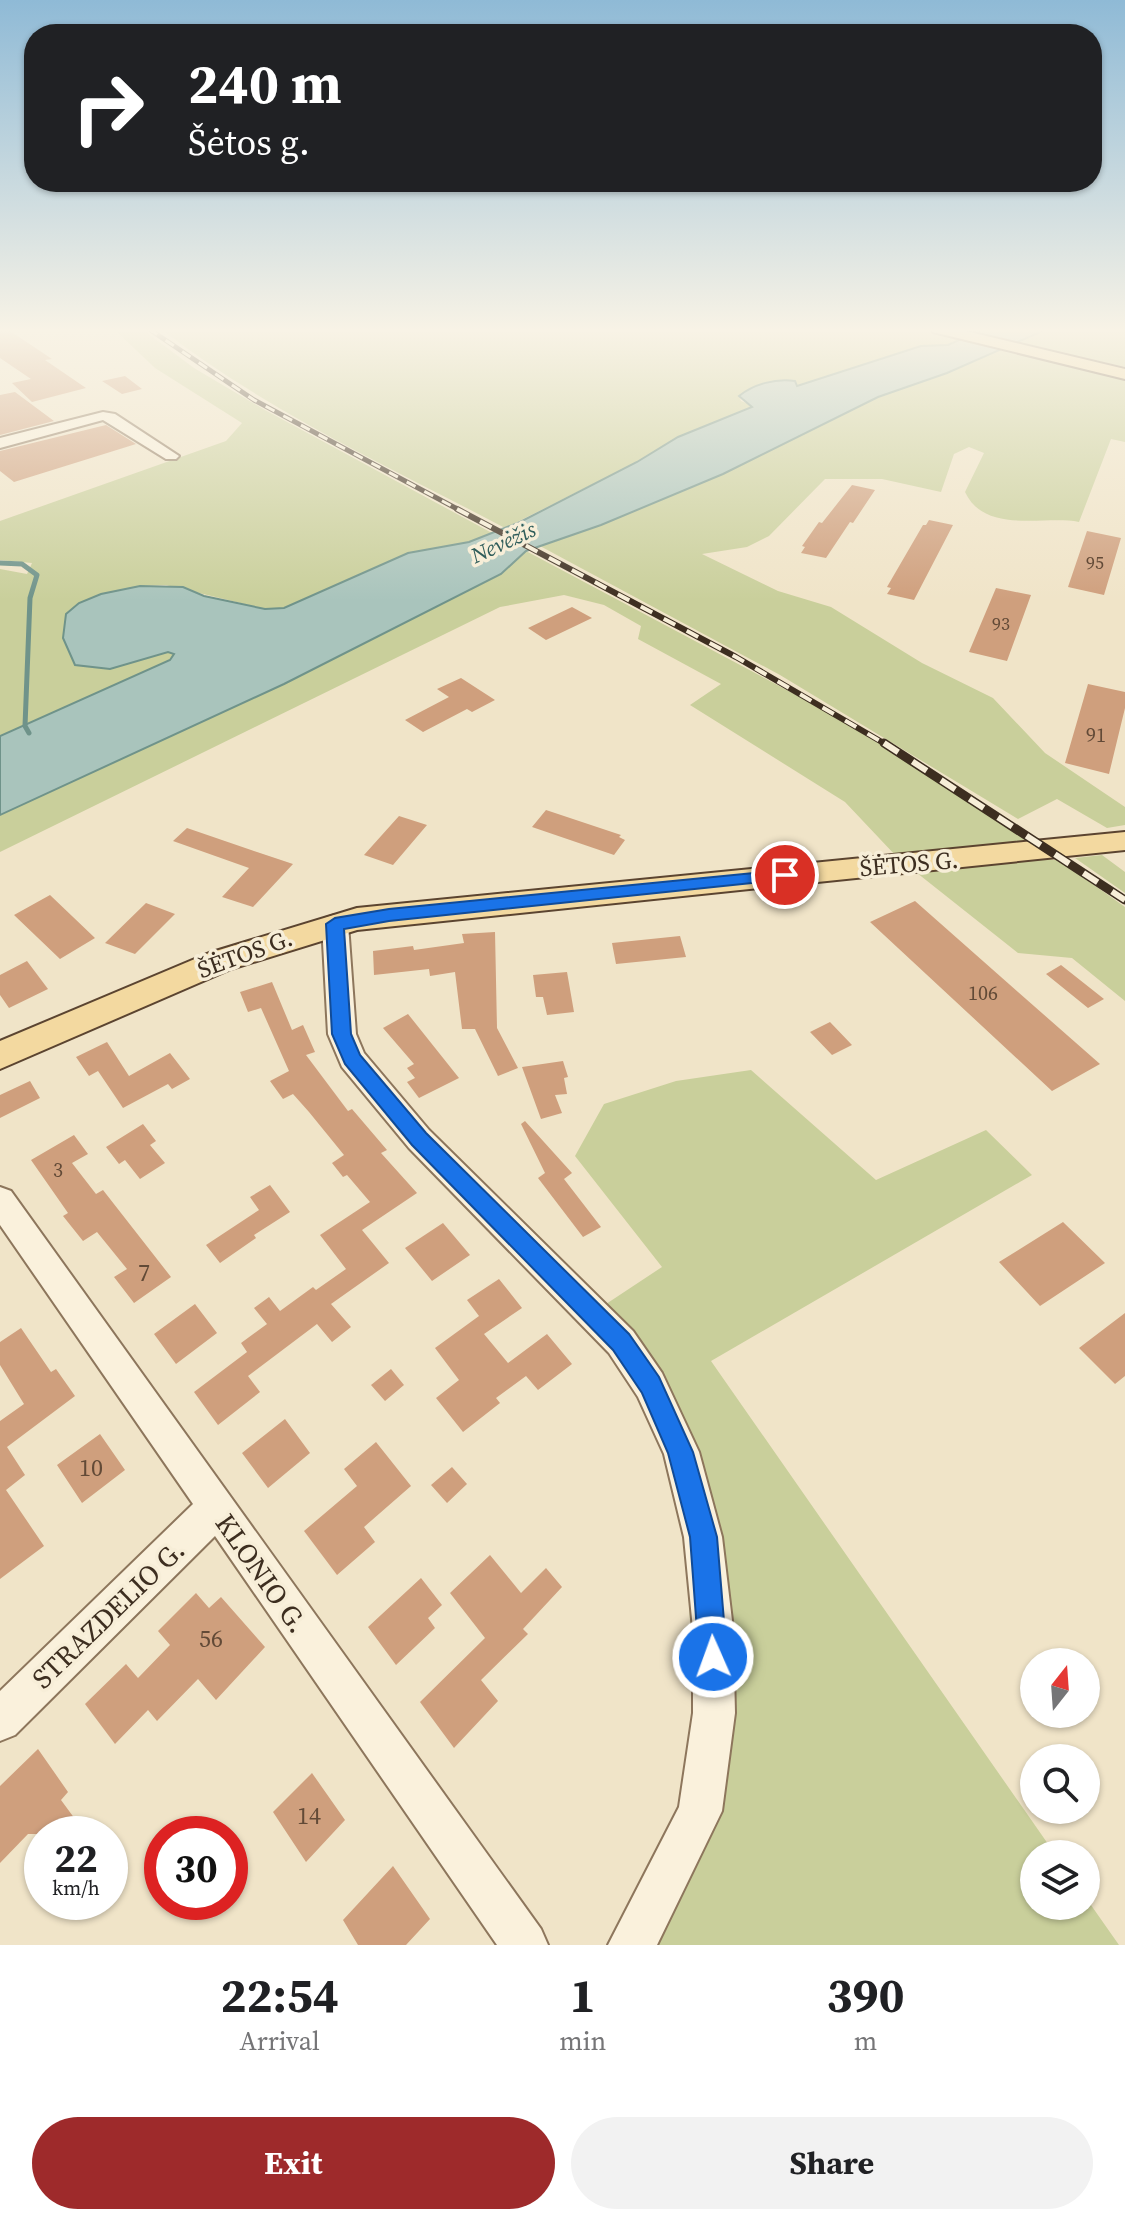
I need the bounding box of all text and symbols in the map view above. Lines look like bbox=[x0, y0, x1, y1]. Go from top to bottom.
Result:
text: 240 m bbox=[188, 45, 342, 122]
icon: right bbox=[56, 56, 160, 160]
text: Šėtos g. bbox=[188, 118, 310, 167]
water label: Nevėžis bbox=[465, 514, 541, 571]
house number: 95 bbox=[1086, 550, 1104, 575]
house number: 93 bbox=[992, 611, 1010, 636]
house number: 91 bbox=[1086, 721, 1106, 749]
pin bbox=[751, 841, 819, 909]
street label: ŠĖTOS G. bbox=[858, 843, 960, 884]
icon: arrive bbox=[763, 853, 807, 897]
street label: ŠĖTOS G. bbox=[193, 921, 297, 986]
house number: 106 bbox=[968, 979, 998, 1007]
house number: 3 bbox=[53, 1156, 63, 1184]
house number: 7 bbox=[138, 1256, 150, 1289]
house number: 10 bbox=[79, 1451, 103, 1484]
street label: KLONIO G. bbox=[207, 1506, 317, 1640]
street label: STRAZDELIO G. bbox=[23, 1531, 193, 1697]
position arrow bbox=[671, 1615, 755, 1699]
house number: 56 bbox=[199, 1622, 223, 1655]
north arrow bbox=[1020, 1648, 1100, 1728]
map controls bbox=[1020, 1648, 1100, 1920]
button: search bbox=[1020, 1744, 1100, 1824]
house number: 14 bbox=[297, 1799, 321, 1832]
speed limit sign: 30 bbox=[144, 1816, 248, 1920]
text: 22 bbox=[54, 1831, 98, 1885]
button: layers bbox=[1020, 1840, 1100, 1920]
text: km/h bbox=[52, 1874, 100, 1902]
text: 22:54 bbox=[220, 1962, 339, 2028]
text: 1 bbox=[570, 1962, 596, 2028]
text: 390 bbox=[827, 1962, 905, 2028]
text: Arrival bbox=[239, 2023, 320, 2059]
text: min bbox=[559, 2023, 606, 2059]
text: m bbox=[854, 2023, 877, 2059]
button: Exit bbox=[32, 2117, 555, 2209]
button: Share bbox=[571, 2117, 1093, 2209]

